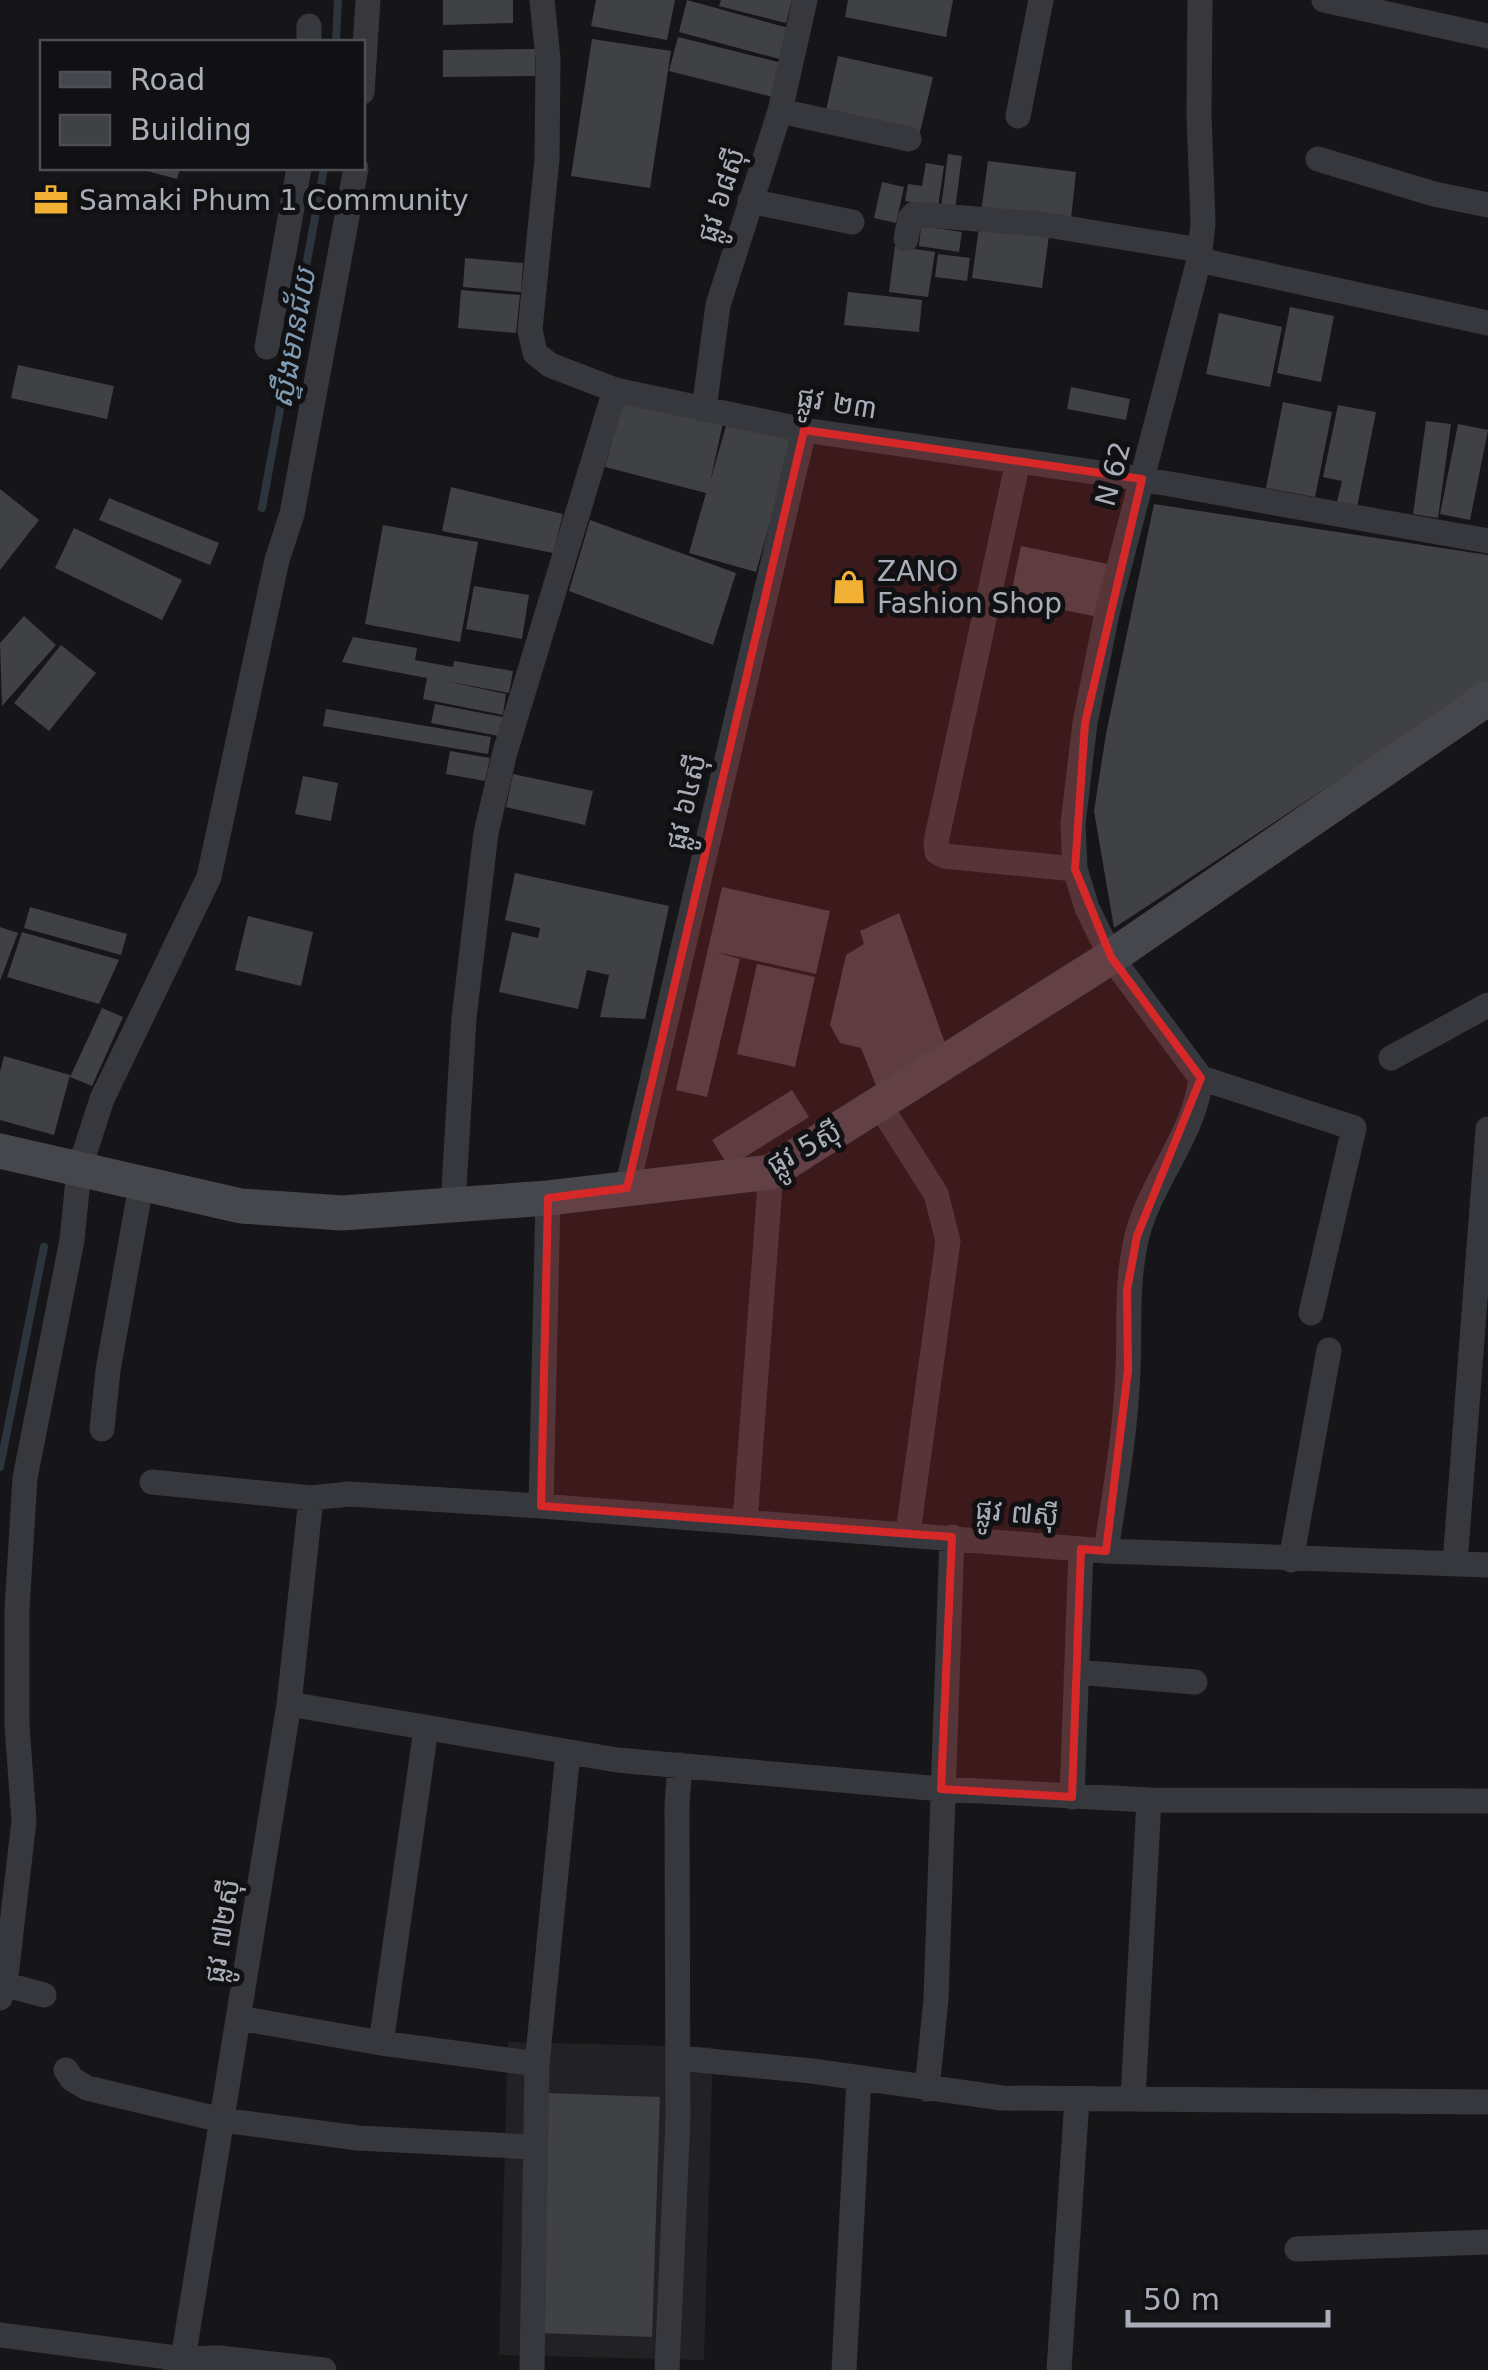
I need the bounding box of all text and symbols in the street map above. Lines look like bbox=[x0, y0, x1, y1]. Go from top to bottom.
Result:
legend bbox=[40, 40, 365, 170]
text: Road bbox=[130, 62, 205, 97]
text: Building bbox=[130, 112, 252, 147]
street label: ផ្លូវ ៦៨ស៊ី bbox=[690, 144, 760, 249]
office icon: Samaki Phum 1 Community bbox=[32, 181, 70, 219]
place label: Samaki Phum 1 Community bbox=[79, 184, 469, 217]
water label: ស្ទឹងមានជ័យ bbox=[263, 263, 325, 411]
street label: ផ្លូវ ២៣ bbox=[793, 380, 880, 434]
street label: N 62 bbox=[1089, 438, 1137, 510]
place label: ZANO Fashion Shop bbox=[877, 555, 1062, 620]
shop icon: ZANO Fashion Shop bbox=[830, 568, 868, 606]
street label: ផ្លូវ ៦៤ស៊ី bbox=[659, 751, 721, 855]
street label: ផ្លូវ 5ស៊ី bbox=[761, 1114, 851, 1189]
street label: ផ្លូវ ៧ស៊ី bbox=[973, 1493, 1060, 1541]
street label: ផ្លូវ ៧២ស៊ី bbox=[197, 1877, 255, 1987]
scale bar bbox=[1128, 2265, 1328, 2327]
text: 50 m bbox=[1143, 2282, 1220, 2317]

